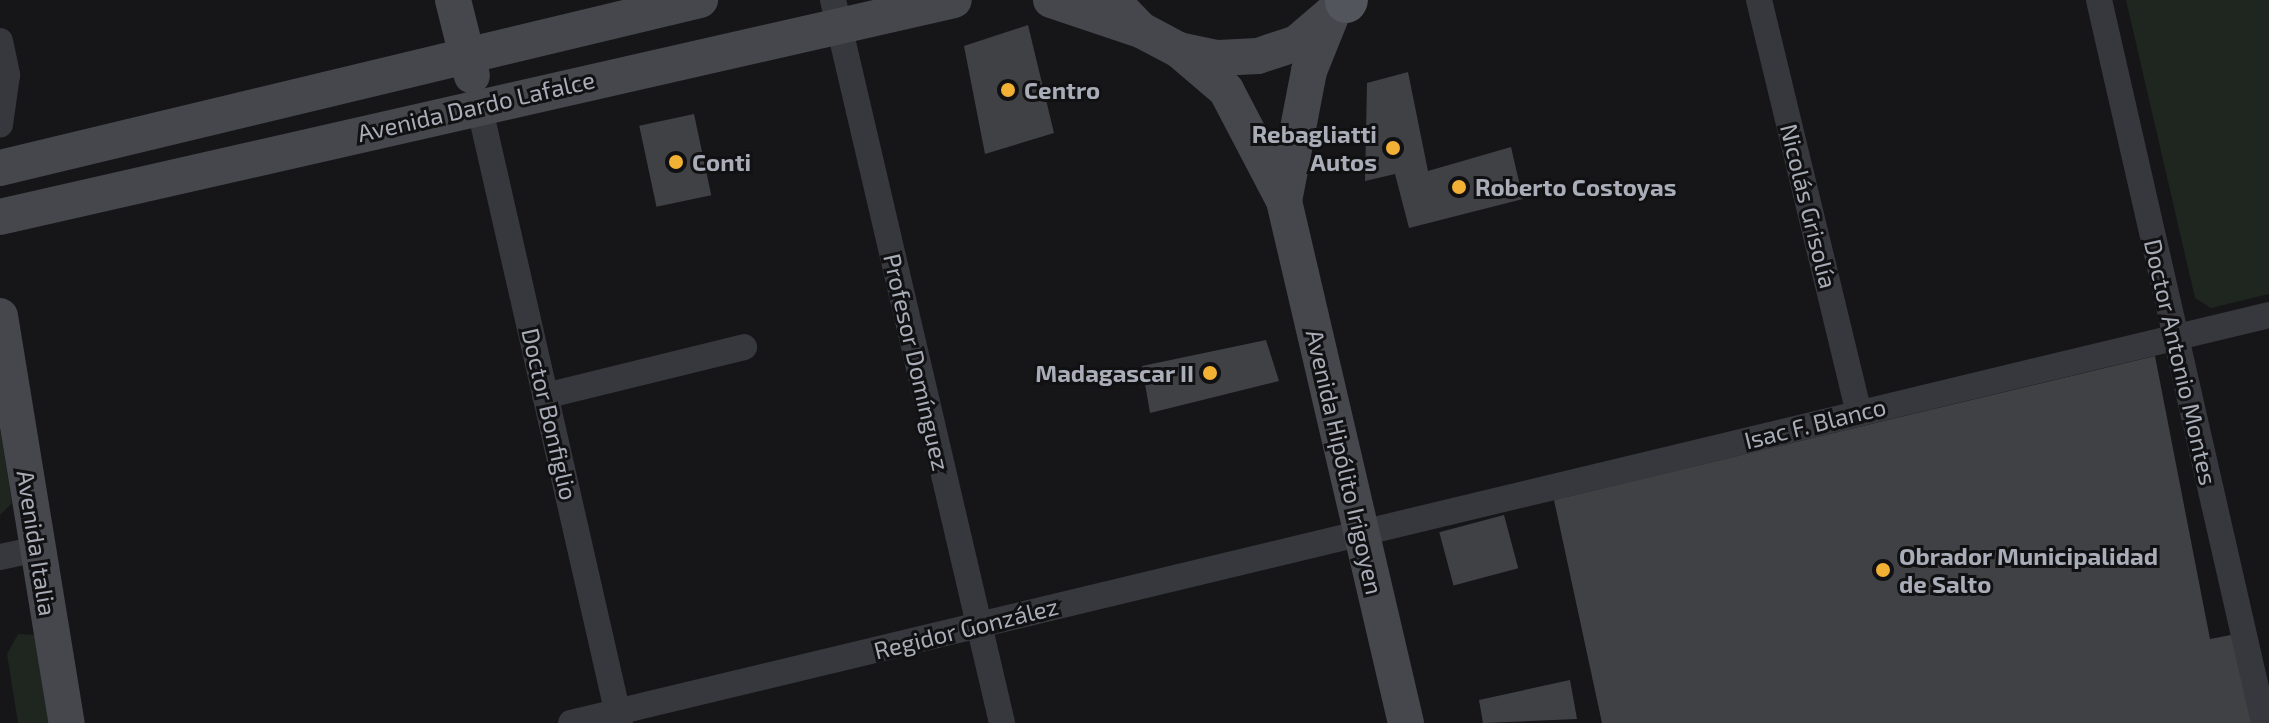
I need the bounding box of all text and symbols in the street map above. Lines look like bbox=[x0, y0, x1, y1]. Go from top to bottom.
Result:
street label: Avenida Dardo Lafalce bbox=[355, 65, 597, 147]
place label: Centro bbox=[1024, 76, 1100, 104]
marker: Centro bbox=[999, 81, 1017, 99]
place label: Rebagliatti Autos bbox=[1252, 120, 1377, 176]
street label: Nicolás Grisolía bbox=[1775, 121, 1843, 291]
marker: Rebagliatti Autos bbox=[1384, 139, 1402, 157]
place label: Conti bbox=[692, 148, 751, 176]
marker: Conti bbox=[667, 153, 685, 171]
place label: Roberto Costoyas bbox=[1475, 173, 1676, 201]
marker: Roberto Costoyas bbox=[1450, 178, 1468, 196]
street label: Doctor Antonio Montes bbox=[2139, 236, 2223, 488]
street label: Profesor Domínguez bbox=[878, 250, 956, 474]
street label: Doctor Bonfiglio bbox=[516, 325, 584, 503]
street label: Avenida Hipólito Irigoyen bbox=[1301, 327, 1389, 597]
place label: Madagascar II bbox=[1035, 359, 1194, 387]
marker: Madagascar II bbox=[1201, 364, 1219, 382]
street label: Isac F. Blanco bbox=[1741, 391, 1889, 455]
street label: Avenida Italia bbox=[11, 468, 63, 618]
place label: Obrador Municipalidad de Salto bbox=[1899, 542, 2159, 598]
marker: Obrador Municipalidad de Salto bbox=[1874, 561, 1892, 579]
street label: Regidor González bbox=[871, 591, 1061, 665]

